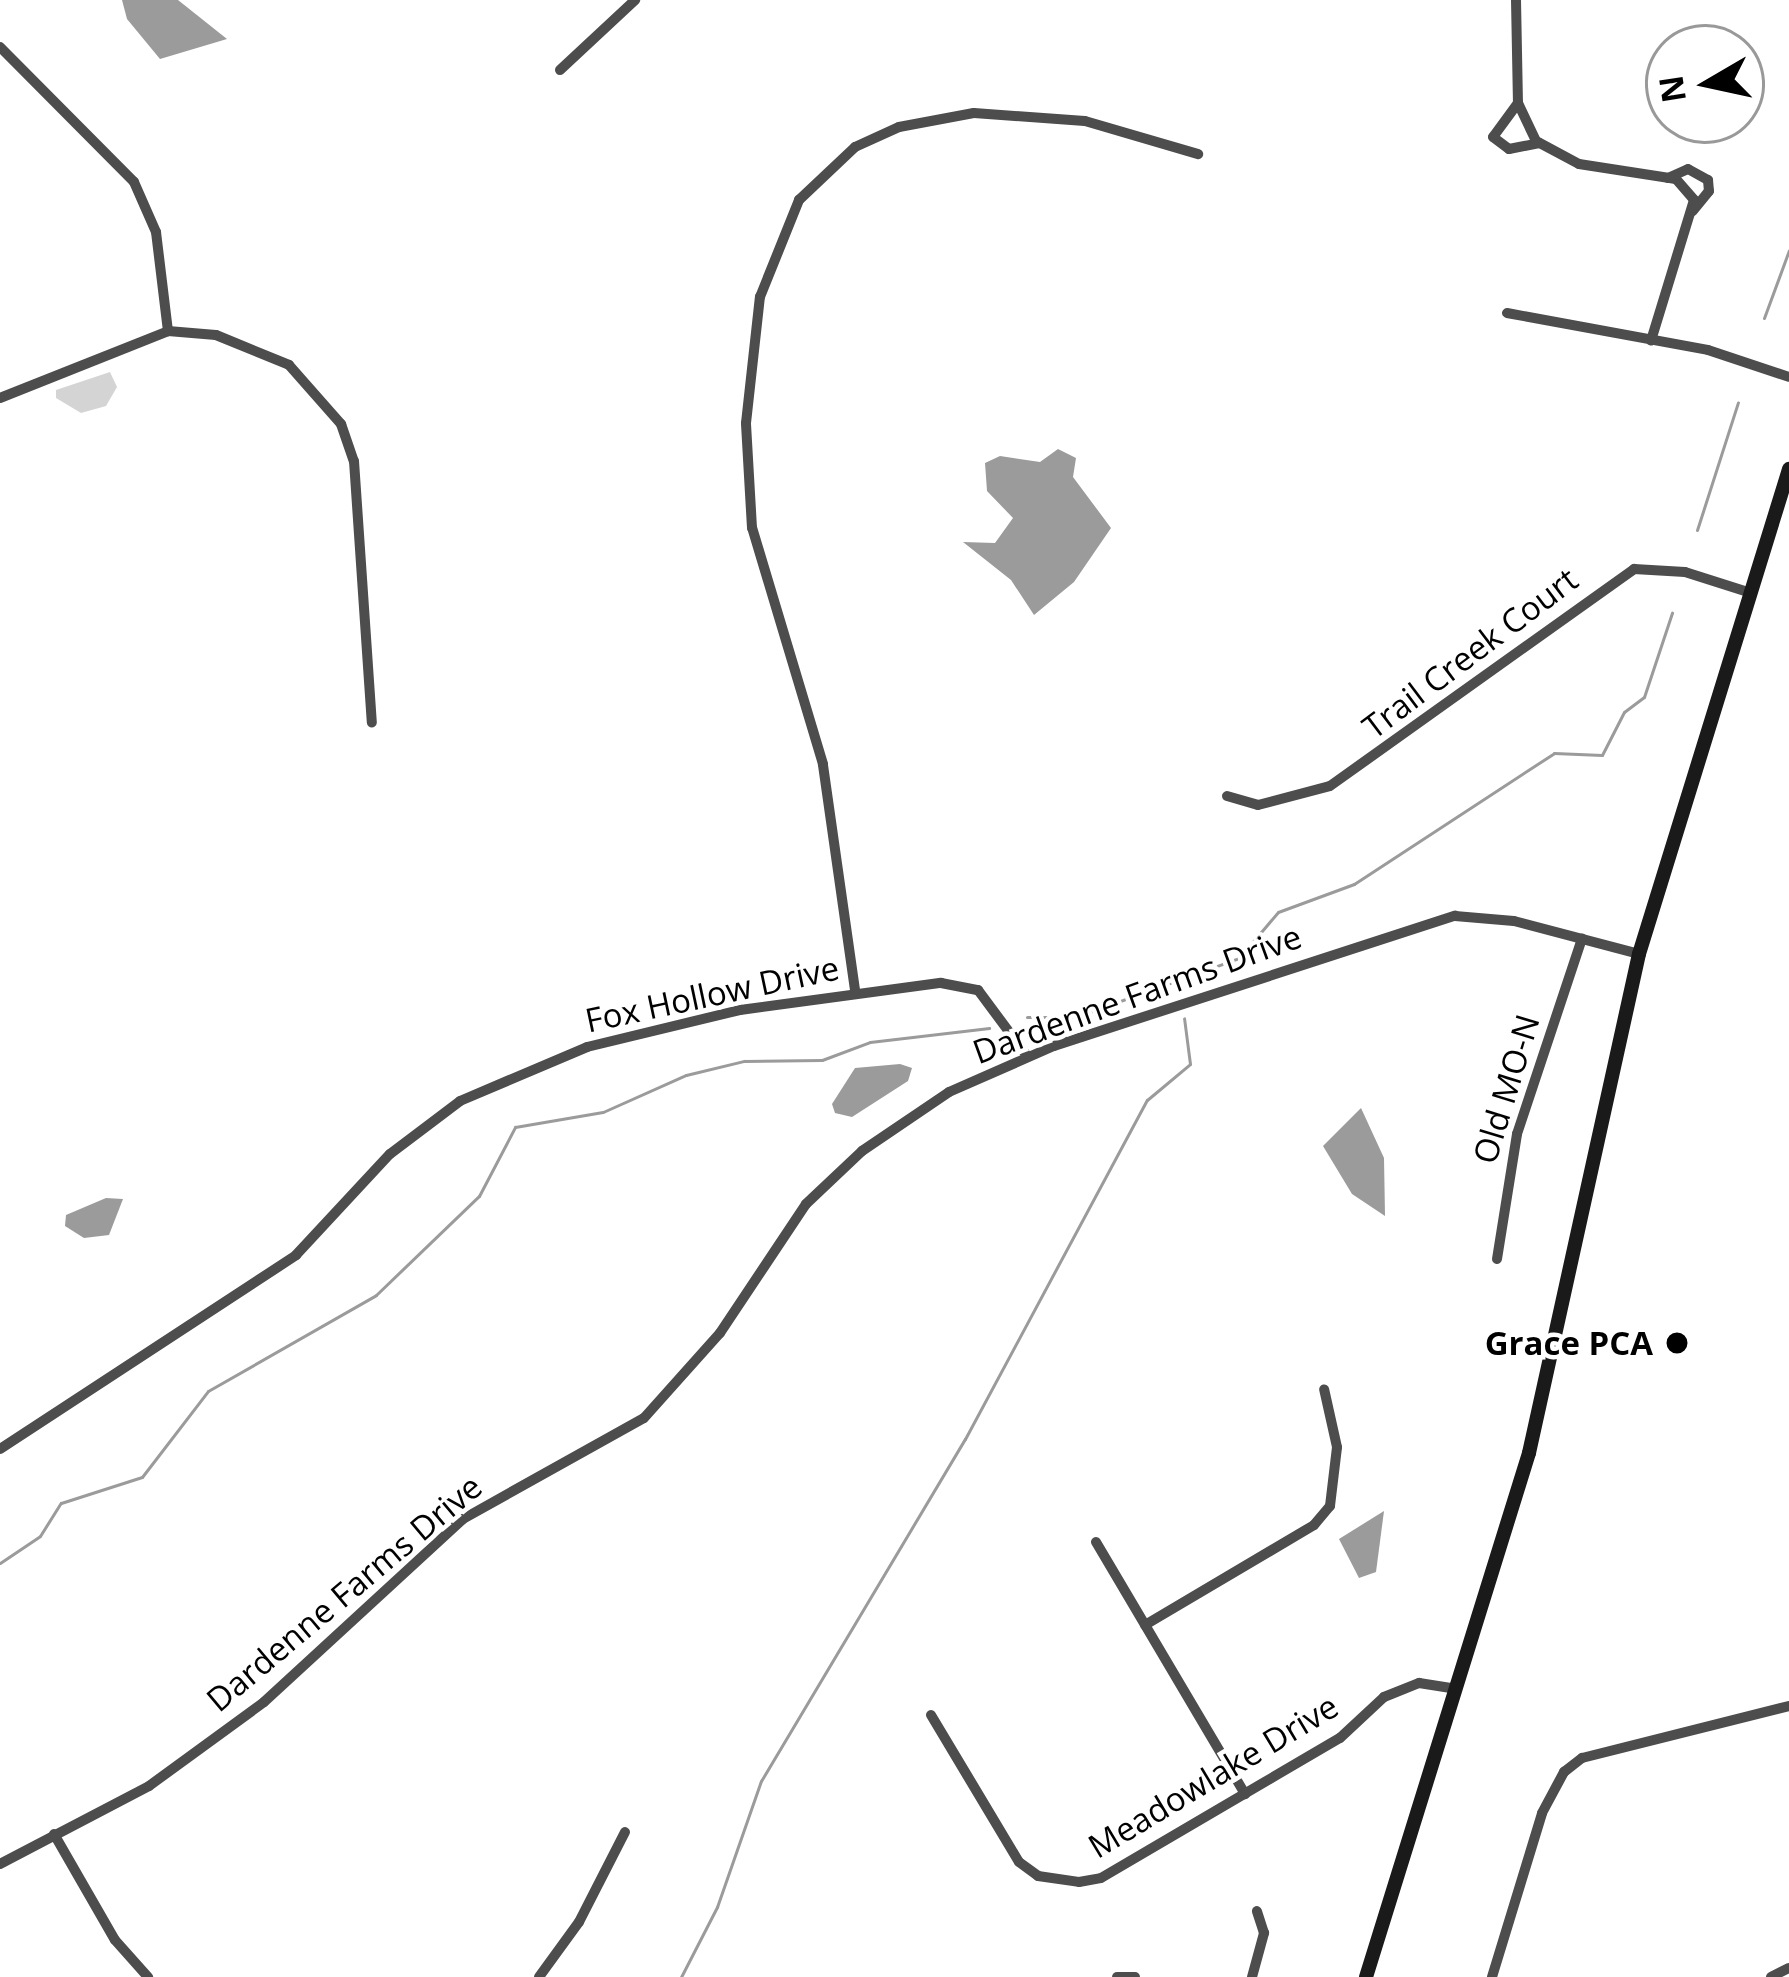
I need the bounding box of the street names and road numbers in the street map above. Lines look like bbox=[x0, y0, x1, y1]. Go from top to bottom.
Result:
street label: Trail Creek Court bbox=[1355, 559, 1585, 747]
street label: Dardenne Farms Drive bbox=[967, 916, 1307, 1072]
street label: Fox Hollow Drive bbox=[582, 948, 842, 1040]
street label: Old MO-N bbox=[1465, 1010, 1547, 1168]
street label: Dardenne Farms Drive bbox=[199, 1466, 489, 1720]
street label: Meadowlake Drive bbox=[1081, 1686, 1345, 1866]

